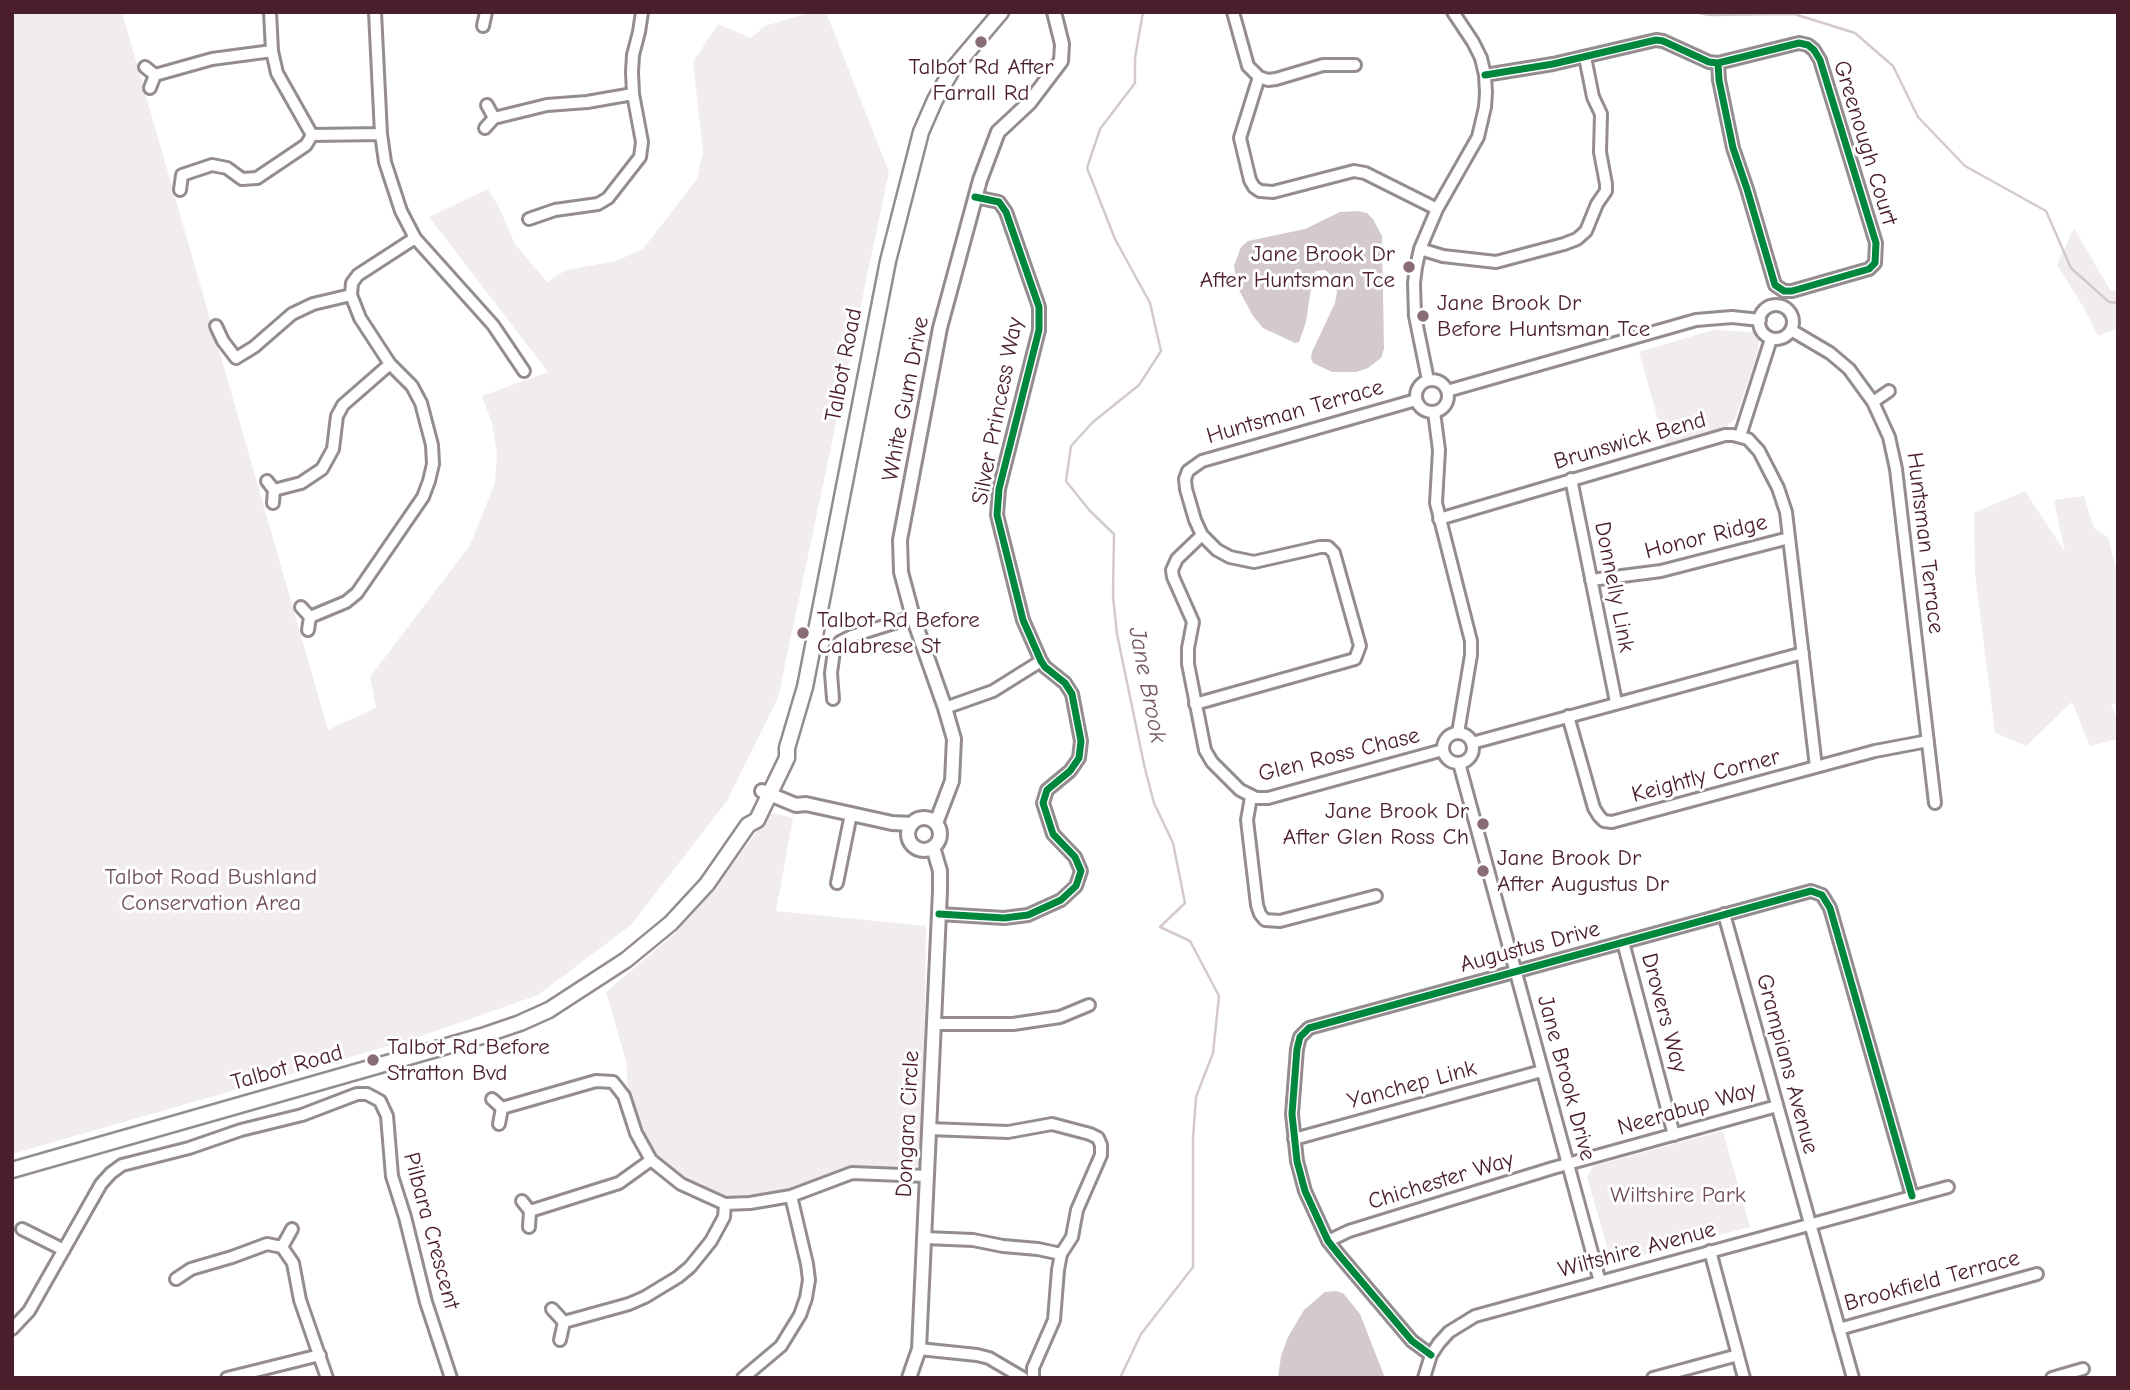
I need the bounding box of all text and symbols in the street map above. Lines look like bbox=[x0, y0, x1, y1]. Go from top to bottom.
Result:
marker: Talbot Rd After Farrall Rd bbox=[973, 34, 989, 50]
place label: Talbot Rd After Farrall Rd bbox=[909, 53, 1053, 107]
street label: Greenough Court bbox=[1827, 57, 1903, 229]
place label: Jane Brook Dr After Huntsman Tce bbox=[1200, 240, 1395, 294]
marker: Jane Brook Dr After Huntsman Tce bbox=[1401, 259, 1417, 275]
place label: Jane Brook Dr Before Huntsman Tce bbox=[1437, 289, 1650, 343]
street label: Talbot Road bbox=[819, 306, 869, 424]
marker: Jane Brook Dr Before Huntsman Tce bbox=[1415, 308, 1431, 324]
street label: White Gum Drive bbox=[877, 314, 935, 484]
street label: Silver Princess Way bbox=[966, 315, 1030, 507]
street label: Huntsman Terrace bbox=[1203, 374, 1387, 450]
street label: Brunswick Bend bbox=[1551, 406, 1709, 476]
street label: Huntsman Terrace bbox=[1900, 451, 1950, 635]
street label: Honor Ridge bbox=[1642, 508, 1770, 566]
street label: Donnelly Link bbox=[1588, 519, 1640, 655]
place label: Talbot Rd Before Calabrese St bbox=[817, 606, 980, 660]
marker: Talbot Rd Before Calabrese St bbox=[795, 625, 811, 641]
water label: Jane Brook bbox=[1122, 625, 1172, 745]
street label: Glen Ross Chase bbox=[1256, 722, 1422, 788]
street label: Keightly Corner bbox=[1629, 743, 1783, 809]
place label: Jane Brook Dr After Glen Ross Ch bbox=[1283, 797, 1469, 851]
marker: Jane Brook Dr After Glen Ross Ch bbox=[1475, 816, 1491, 832]
place label: Jane Brook Dr After Augustus Dr bbox=[1497, 844, 1669, 898]
park label: Talbot Road Bushland Conservation Area bbox=[105, 863, 317, 917]
marker: Jane Brook Dr After Augustus Dr bbox=[1475, 863, 1491, 879]
street label: Augustus Drive bbox=[1457, 915, 1603, 979]
street label: Drovers Way bbox=[1635, 950, 1693, 1076]
street label: Grampians Avenue bbox=[1750, 971, 1824, 1157]
street label: Jane Brook Drive bbox=[1531, 992, 1601, 1164]
place label: Talbot Rd Before Stratton Bvd bbox=[387, 1033, 550, 1087]
street label: Talbot Road bbox=[228, 1039, 346, 1097]
street label: Dongara Circle bbox=[890, 1050, 926, 1198]
marker: Talbot Rd Before Stratton Bvd bbox=[365, 1052, 381, 1068]
street label: Yanchep Link bbox=[1345, 1055, 1479, 1115]
street label: Neerabup Way bbox=[1614, 1076, 1760, 1142]
street label: Chichester Way bbox=[1365, 1146, 1517, 1216]
street label: Pilbara Crescent bbox=[397, 1150, 465, 1312]
park label: Wiltshire Park bbox=[1610, 1181, 1746, 1209]
street label: Wiltshire Avenue bbox=[1555, 1216, 1719, 1284]
street label: Brookfield Terrace bbox=[1841, 1244, 2023, 1318]

